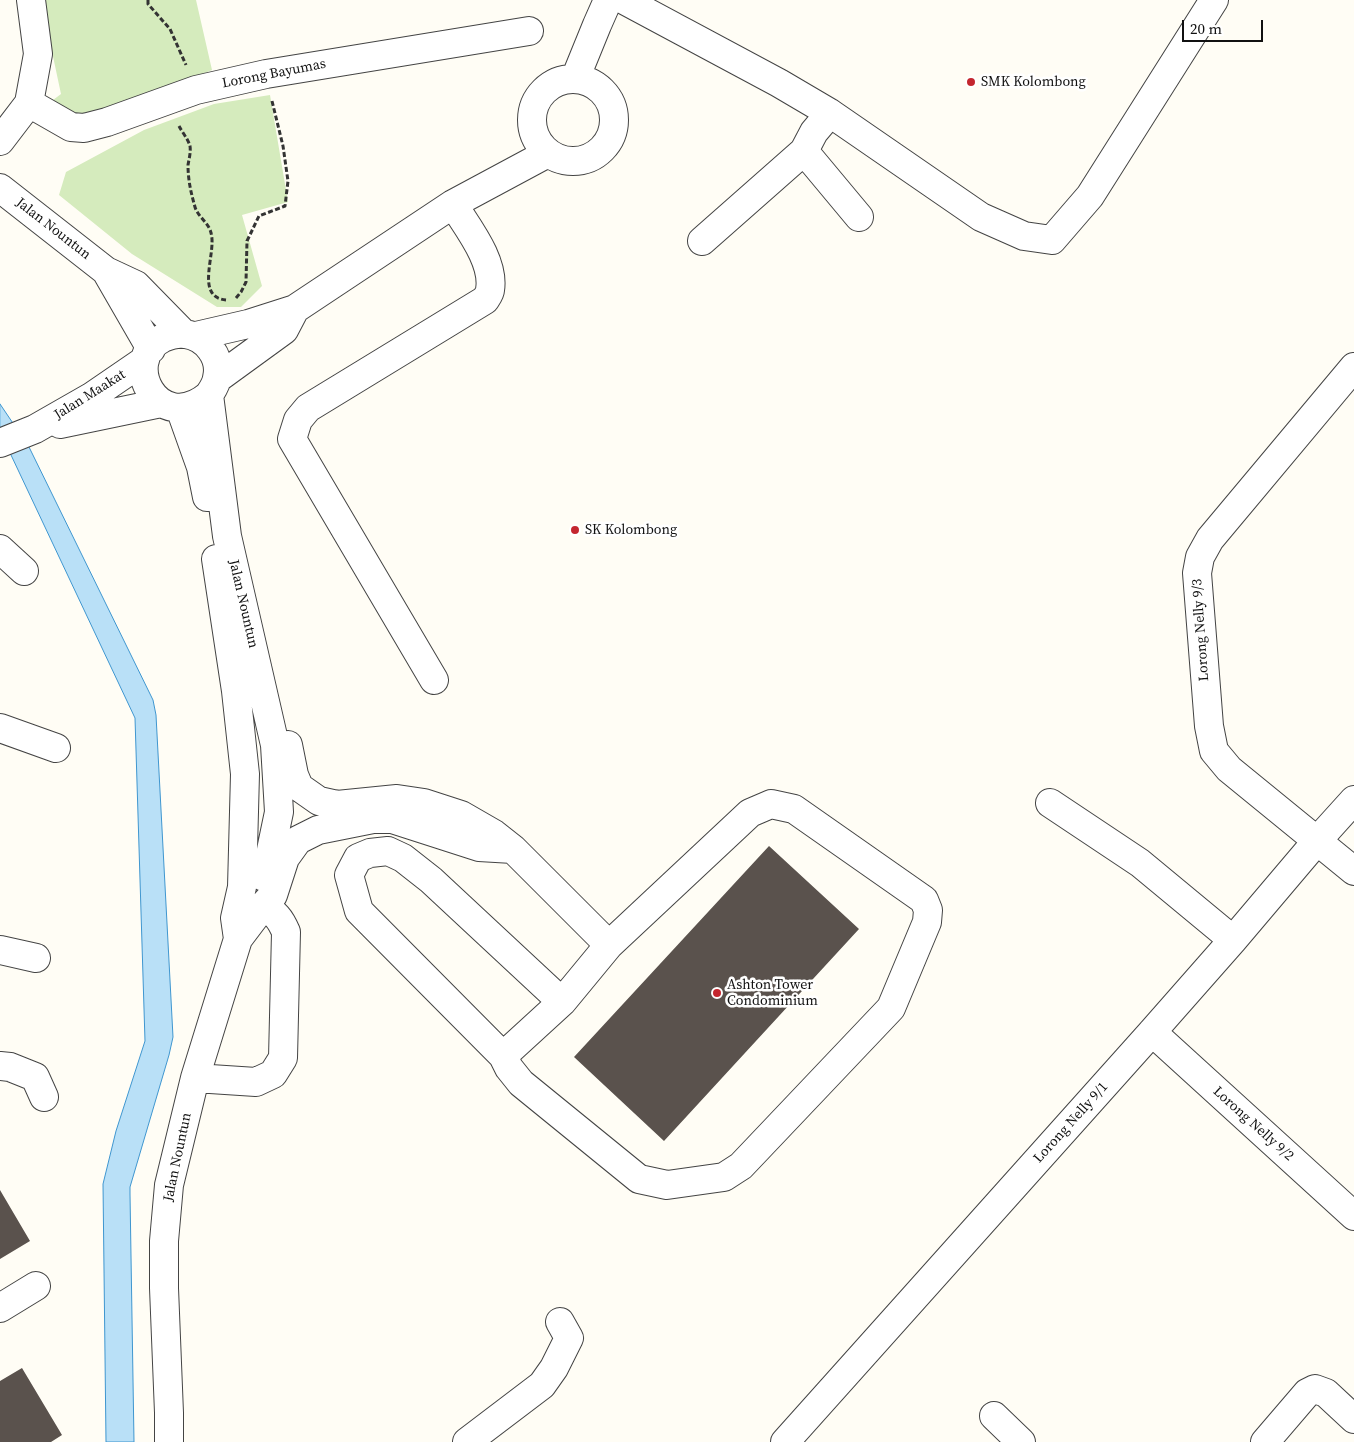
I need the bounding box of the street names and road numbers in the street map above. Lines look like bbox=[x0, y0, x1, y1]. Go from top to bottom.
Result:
street label: Lorong Bayumas bbox=[221, 56, 327, 92]
street label: Jalan Nountun bbox=[12, 195, 94, 263]
street label: Jalan Maakat bbox=[51, 366, 129, 424]
street label: Jalan Nountun bbox=[225, 558, 261, 650]
street label: Lorong Nelly 9/3 bbox=[1189, 578, 1213, 682]
street label: Lorong Nelly 9/1 bbox=[1030, 1079, 1112, 1167]
street label: Lorong Nelly 9/2 bbox=[1209, 1083, 1297, 1165]
street label: Jalan Nountun bbox=[160, 1111, 196, 1203]

